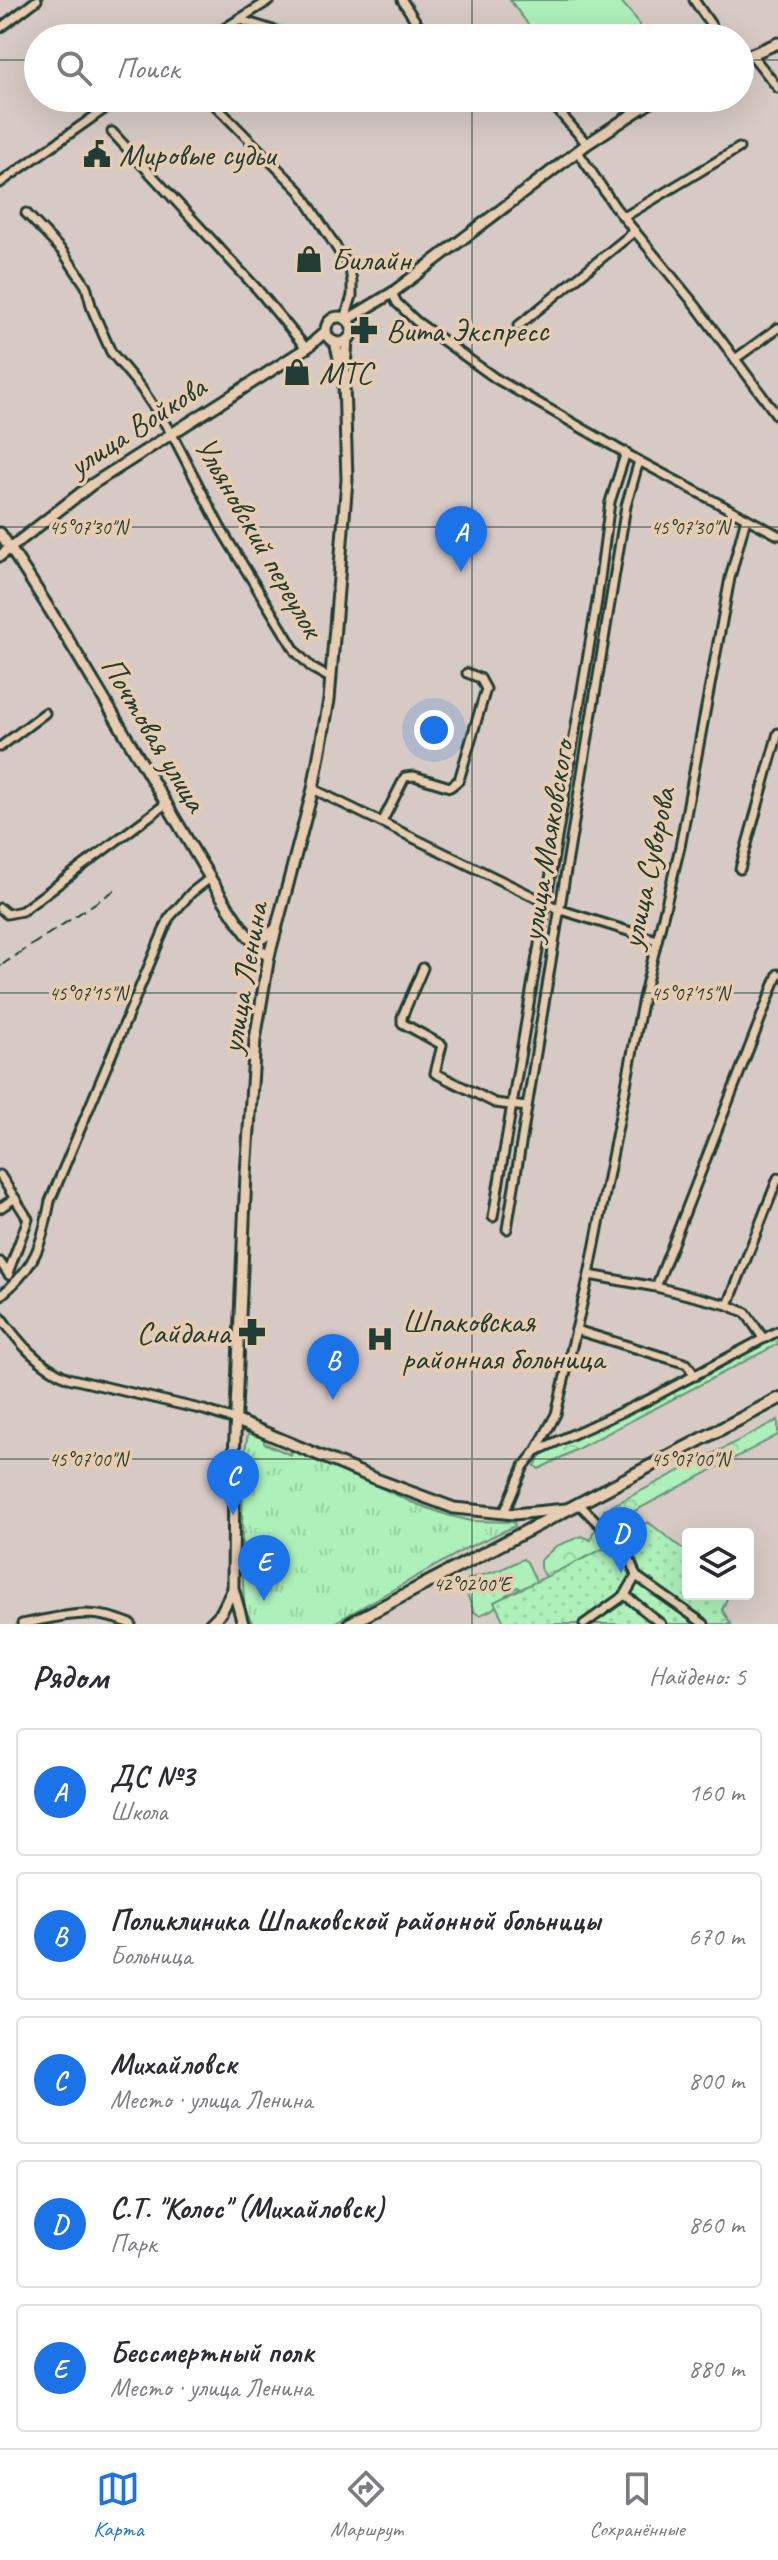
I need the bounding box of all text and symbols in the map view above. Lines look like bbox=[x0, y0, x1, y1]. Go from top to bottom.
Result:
search box bbox=[24, 24, 754, 112]
icon: search bbox=[52, 46, 96, 90]
text: Поиск bbox=[116, 49, 179, 87]
place label: Мировые судьи bbox=[119, 134, 278, 175]
public building icon: Мировые судьи bbox=[82, 139, 112, 169]
place label: Билайн bbox=[331, 239, 413, 280]
shop icon: Билайн bbox=[294, 244, 324, 274]
place label: Вита Экспресс bbox=[386, 310, 550, 351]
pharmacy icon: Вита Экспресс bbox=[349, 315, 379, 345]
place label: МТС bbox=[319, 352, 376, 393]
shop icon: МТС bbox=[282, 357, 312, 387]
street label: улица Войкова bbox=[59, 365, 215, 487]
street label: Ульяновский переулок bbox=[185, 429, 335, 647]
pin: A bbox=[435, 506, 487, 572]
text: 45°07'30"N bbox=[49, 515, 130, 540]
text: 45°07'30"N bbox=[651, 515, 732, 540]
street label: Почтовая улица bbox=[92, 649, 217, 821]
your location bbox=[414, 710, 454, 750]
street label: улица Маяковского bbox=[511, 734, 584, 947]
street label: улица Суворова bbox=[611, 782, 685, 954]
street label: улица Ленина bbox=[210, 897, 278, 1058]
text: 45°07'15"N bbox=[49, 981, 130, 1006]
text: 45°07'15"N bbox=[651, 981, 732, 1006]
place label: Шпаковская районная больница bbox=[402, 1301, 607, 1379]
place label: Сайдана bbox=[137, 1312, 232, 1353]
pharmacy icon: Сайдана bbox=[237, 1317, 267, 1347]
hospital icon: Шпаковская районная больница bbox=[365, 1324, 395, 1354]
pin: B bbox=[307, 1334, 359, 1400]
text: 45°07'00"N bbox=[49, 1447, 130, 1472]
text: 45°07'00"N bbox=[651, 1447, 732, 1472]
pin: C bbox=[207, 1449, 259, 1515]
pin: D bbox=[595, 1507, 647, 1573]
map controls bbox=[682, 1528, 754, 1600]
button: layers bbox=[682, 1528, 754, 1600]
pin: E bbox=[238, 1535, 290, 1601]
text: 42°02'00"E bbox=[433, 1572, 513, 1597]
text: Рядом bbox=[32, 1655, 108, 1698]
text: Найдено: 5 bbox=[649, 1660, 746, 1693]
text: ДС №3 bbox=[110, 1757, 194, 1795]
text: A bbox=[53, 1776, 67, 1809]
text: 160 m bbox=[688, 1776, 744, 1809]
text: Школа bbox=[110, 1795, 167, 1828]
text: Поликлиника Шпаковской районной больницы bbox=[110, 1901, 600, 1939]
text: B bbox=[53, 1920, 67, 1953]
text: 670 m bbox=[688, 1920, 744, 1953]
text: Больница bbox=[110, 1939, 192, 1972]
text: Михайловск bbox=[110, 2045, 236, 2083]
text: C bbox=[54, 2064, 66, 2097]
text: 800 m bbox=[688, 2064, 744, 2097]
text: Место · улица Ленина bbox=[110, 2083, 313, 2116]
text: С.Т. "Колос" (Михайловск) bbox=[110, 2189, 384, 2227]
text: D bbox=[52, 2208, 68, 2241]
text: 860 m bbox=[688, 2208, 744, 2241]
text: Парк bbox=[110, 2227, 156, 2260]
text: Бессмертный полк bbox=[110, 2333, 314, 2371]
text: E bbox=[53, 2352, 67, 2385]
text: 880 m bbox=[688, 2352, 744, 2385]
text: Место · улица Ленина bbox=[110, 2371, 313, 2404]
tab: Карта bbox=[93, 2467, 144, 2543]
tab: Маршрут bbox=[330, 2467, 403, 2543]
tab: Сохранённые bbox=[589, 2467, 685, 2543]

